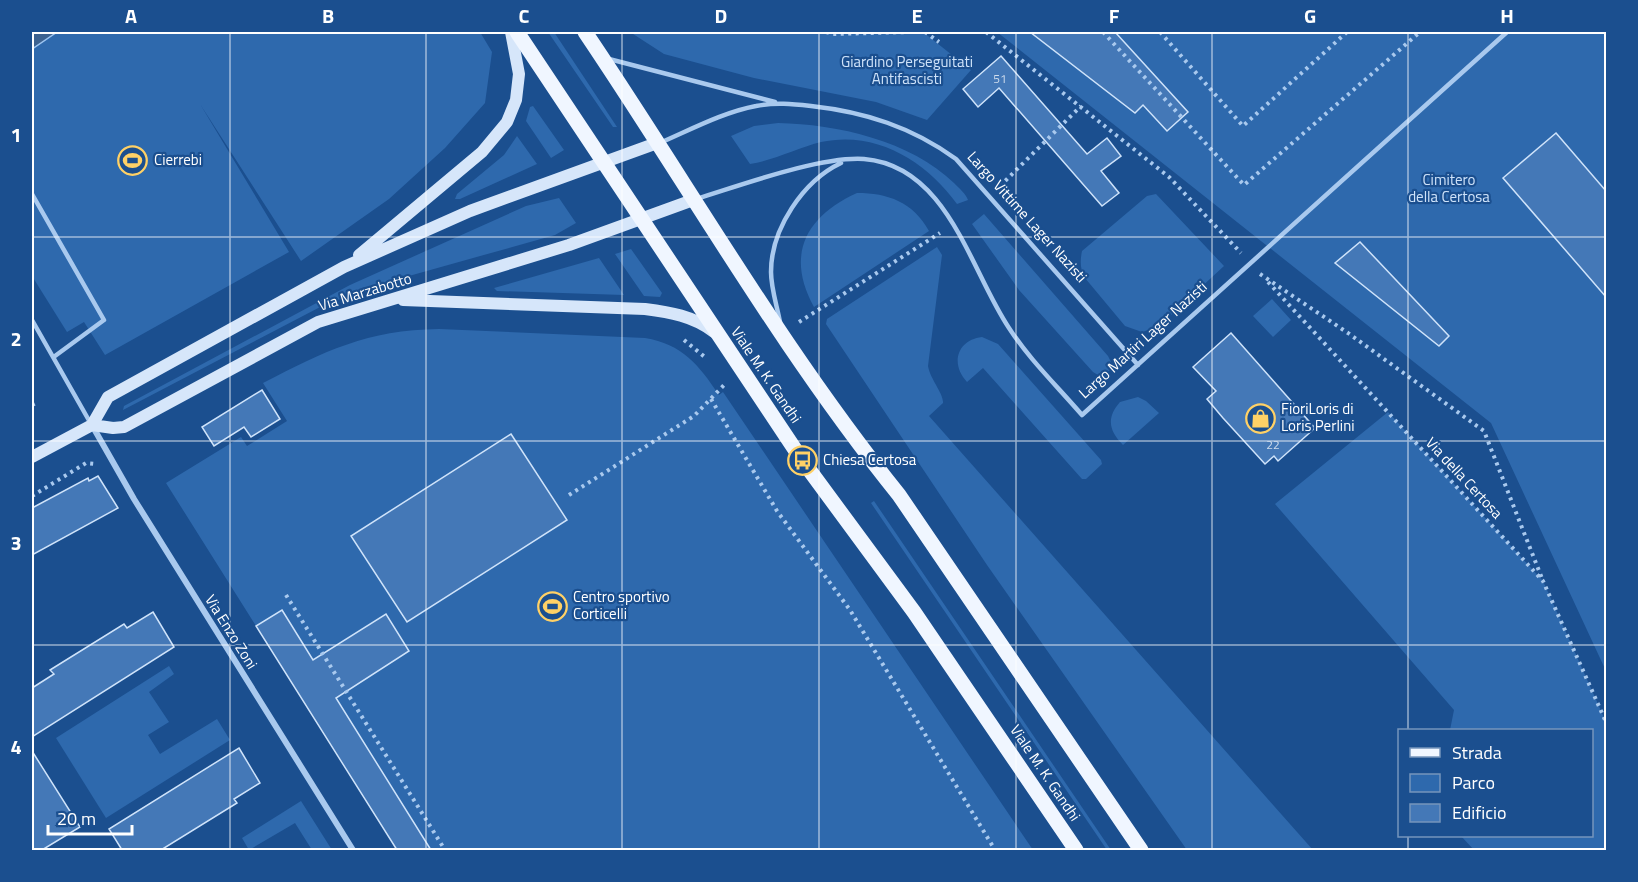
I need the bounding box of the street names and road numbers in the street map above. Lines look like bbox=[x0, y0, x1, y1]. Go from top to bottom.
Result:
street label: Largo Vittime Lager Nazisti bbox=[962, 146, 1093, 287]
street label: Via Marzabotto bbox=[315, 266, 415, 317]
street label: Largo Martiri Lager Nazisti bbox=[1073, 276, 1212, 404]
street label: Viale M. K. Gandhi bbox=[726, 322, 807, 428]
street label: Via della Certosa bbox=[1420, 432, 1509, 524]
street label: Via Enzo Zoni bbox=[199, 590, 264, 674]
street label: Viale M. K. Gandhi bbox=[1005, 720, 1086, 826]

